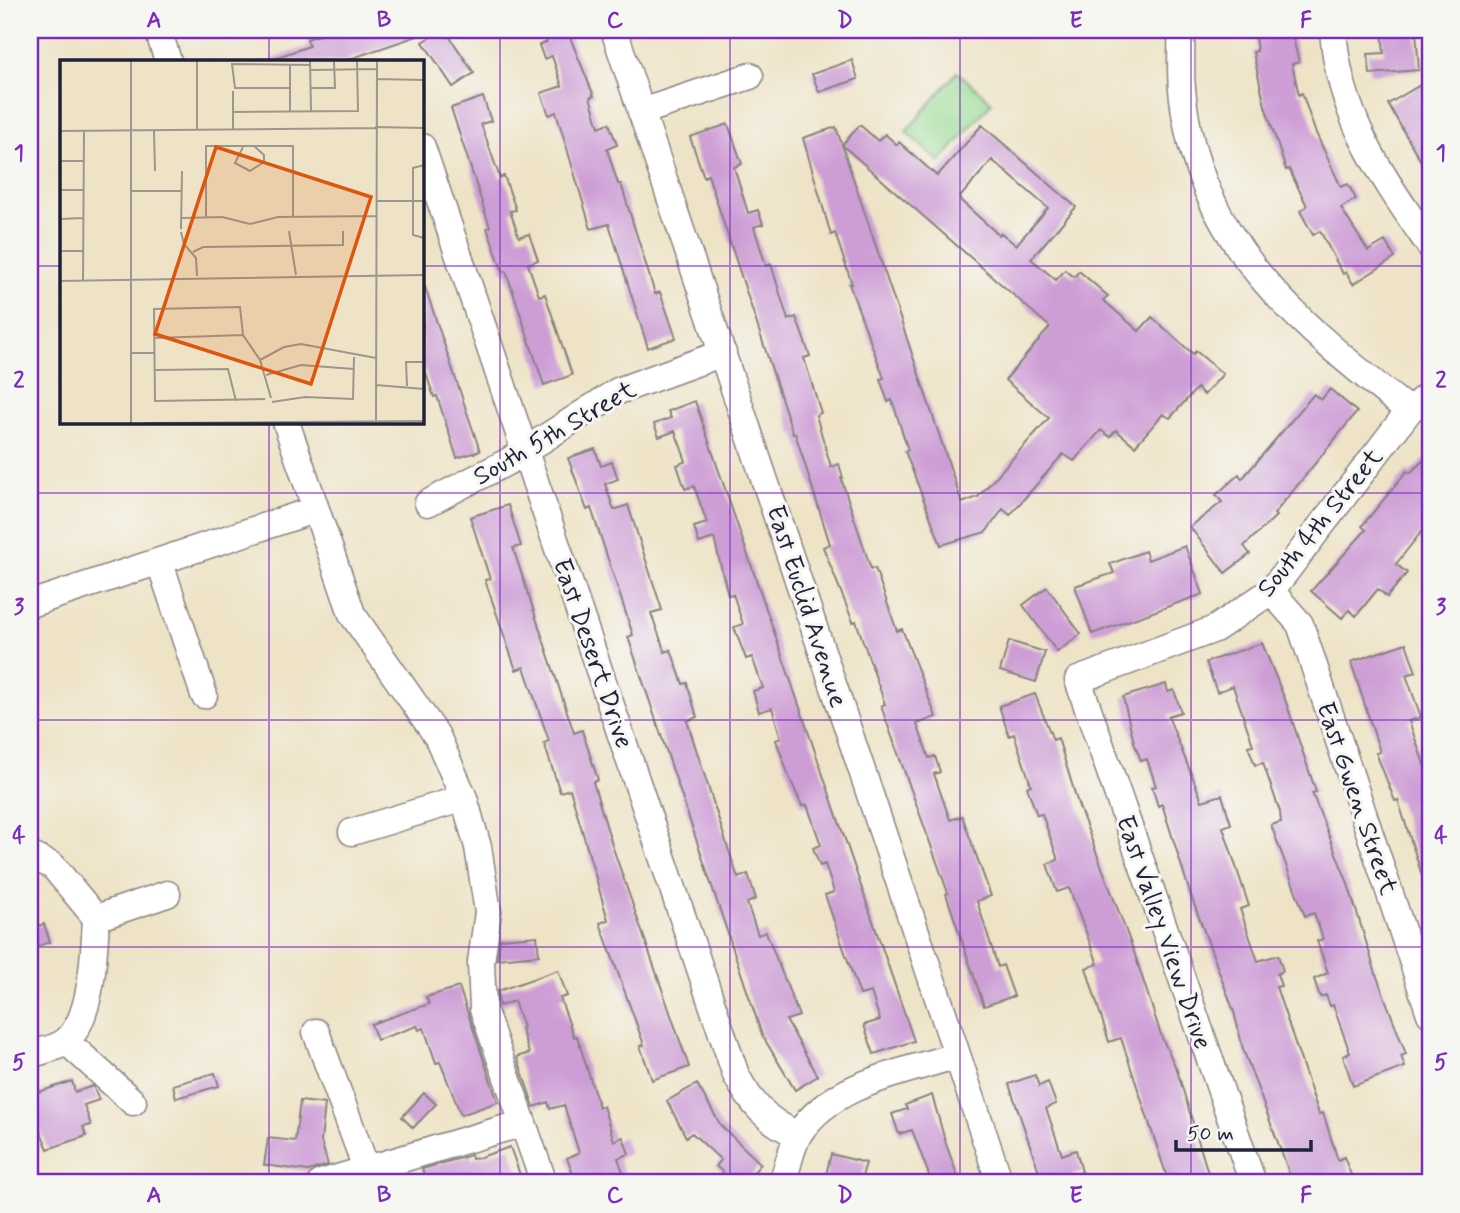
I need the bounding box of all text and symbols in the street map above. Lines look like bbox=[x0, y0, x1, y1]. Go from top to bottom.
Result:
text: A bbox=[146, 6, 162, 36]
text: B bbox=[377, 6, 392, 36]
text: C bbox=[607, 6, 624, 36]
text: D bbox=[837, 6, 853, 36]
text: E bbox=[1069, 6, 1083, 36]
text: F bbox=[1300, 6, 1312, 36]
inset map bbox=[60, 60, 424, 424]
text: 1 bbox=[14, 139, 24, 169]
text: 1 bbox=[1436, 139, 1446, 169]
text: 2 bbox=[13, 366, 25, 396]
text: 2 bbox=[1435, 366, 1447, 396]
street label: South 5th Street bbox=[467, 373, 643, 494]
street label: South 4th Street bbox=[1250, 442, 1391, 605]
street label: East Euclid Avenue bbox=[757, 501, 855, 712]
street label: East Desert Drive bbox=[544, 554, 641, 753]
text: 3 bbox=[14, 593, 25, 623]
text: 3 bbox=[1436, 593, 1447, 623]
street label: East Gwen Street bbox=[1307, 698, 1405, 900]
street label: East Valley View Drive bbox=[1107, 811, 1219, 1054]
text: 4 bbox=[12, 821, 26, 851]
text: 4 bbox=[1434, 821, 1448, 851]
text: 5 bbox=[12, 1048, 26, 1078]
text: 5 bbox=[1434, 1048, 1448, 1078]
scale bar bbox=[1176, 1108, 1311, 1152]
text: 50 m bbox=[1187, 1120, 1234, 1148]
text: A bbox=[146, 1181, 162, 1211]
text: B bbox=[377, 1181, 392, 1211]
text: C bbox=[607, 1181, 624, 1211]
text: D bbox=[837, 1181, 853, 1211]
text: E bbox=[1069, 1181, 1083, 1211]
text: F bbox=[1300, 1181, 1312, 1211]

